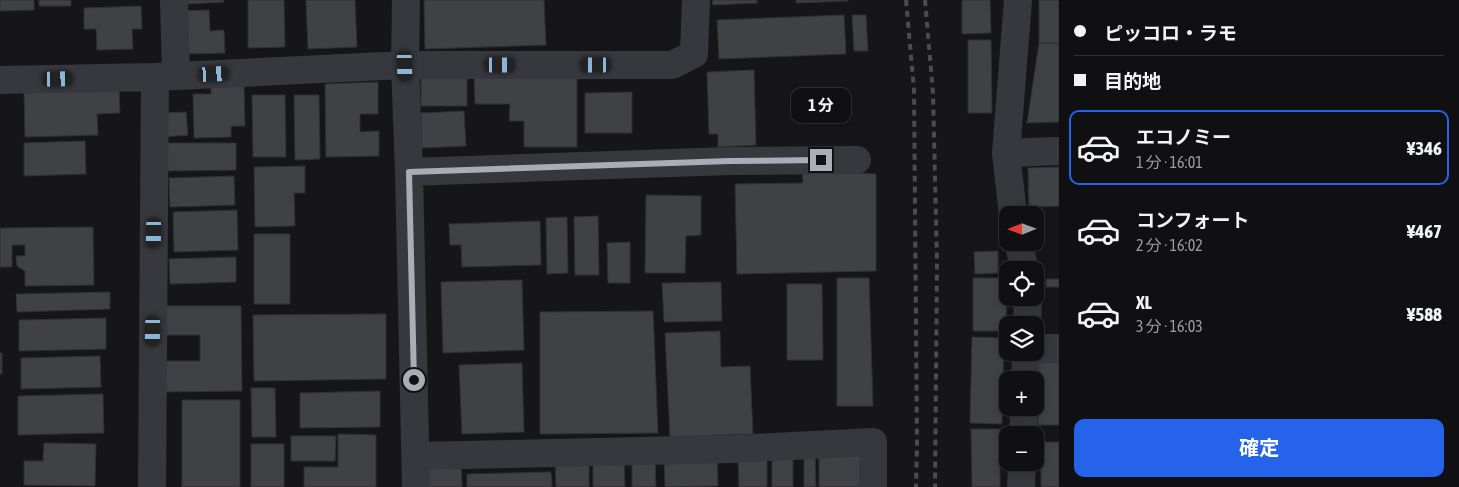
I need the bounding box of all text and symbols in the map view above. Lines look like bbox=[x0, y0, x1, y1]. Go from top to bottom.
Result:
text: ピッコロ・ラモ bbox=[1104, 22, 1237, 44]
car bbox=[396, 51, 413, 81]
car bbox=[485, 58, 515, 73]
car bbox=[581, 58, 611, 73]
car bbox=[198, 66, 229, 82]
text: 目的地 bbox=[1104, 70, 1161, 92]
car bbox=[42, 71, 73, 87]
callout: 1 分 bbox=[791, 88, 851, 122]
text: 1 分 bbox=[808, 96, 834, 114]
icon: car bbox=[1076, 125, 1121, 170]
text: エコノミー bbox=[1136, 126, 1231, 148]
text: ¥346 bbox=[1407, 137, 1442, 159]
route end bbox=[810, 149, 832, 171]
text: 1 分 · 16:01 bbox=[1136, 153, 1203, 171]
north arrow bbox=[999, 206, 1044, 251]
map controls bbox=[999, 206, 1044, 471]
icon: car bbox=[1076, 208, 1121, 253]
text: コンフォート bbox=[1136, 209, 1249, 231]
car bbox=[146, 218, 161, 248]
text: ¥467 bbox=[1407, 220, 1442, 242]
text: 2 分 · 16:02 bbox=[1136, 236, 1203, 254]
button: locate bbox=[999, 261, 1044, 306]
icon: car bbox=[1076, 291, 1121, 336]
text: XL bbox=[1136, 291, 1152, 313]
text: ¥588 bbox=[1407, 303, 1442, 325]
car bbox=[145, 316, 160, 346]
button: layers bbox=[999, 316, 1044, 361]
text: 3 分 · 16:03 bbox=[1136, 317, 1203, 335]
route start bbox=[403, 369, 425, 391]
button: + bbox=[999, 371, 1044, 416]
button: 確定 bbox=[1074, 419, 1444, 477]
button: − bbox=[999, 426, 1044, 471]

